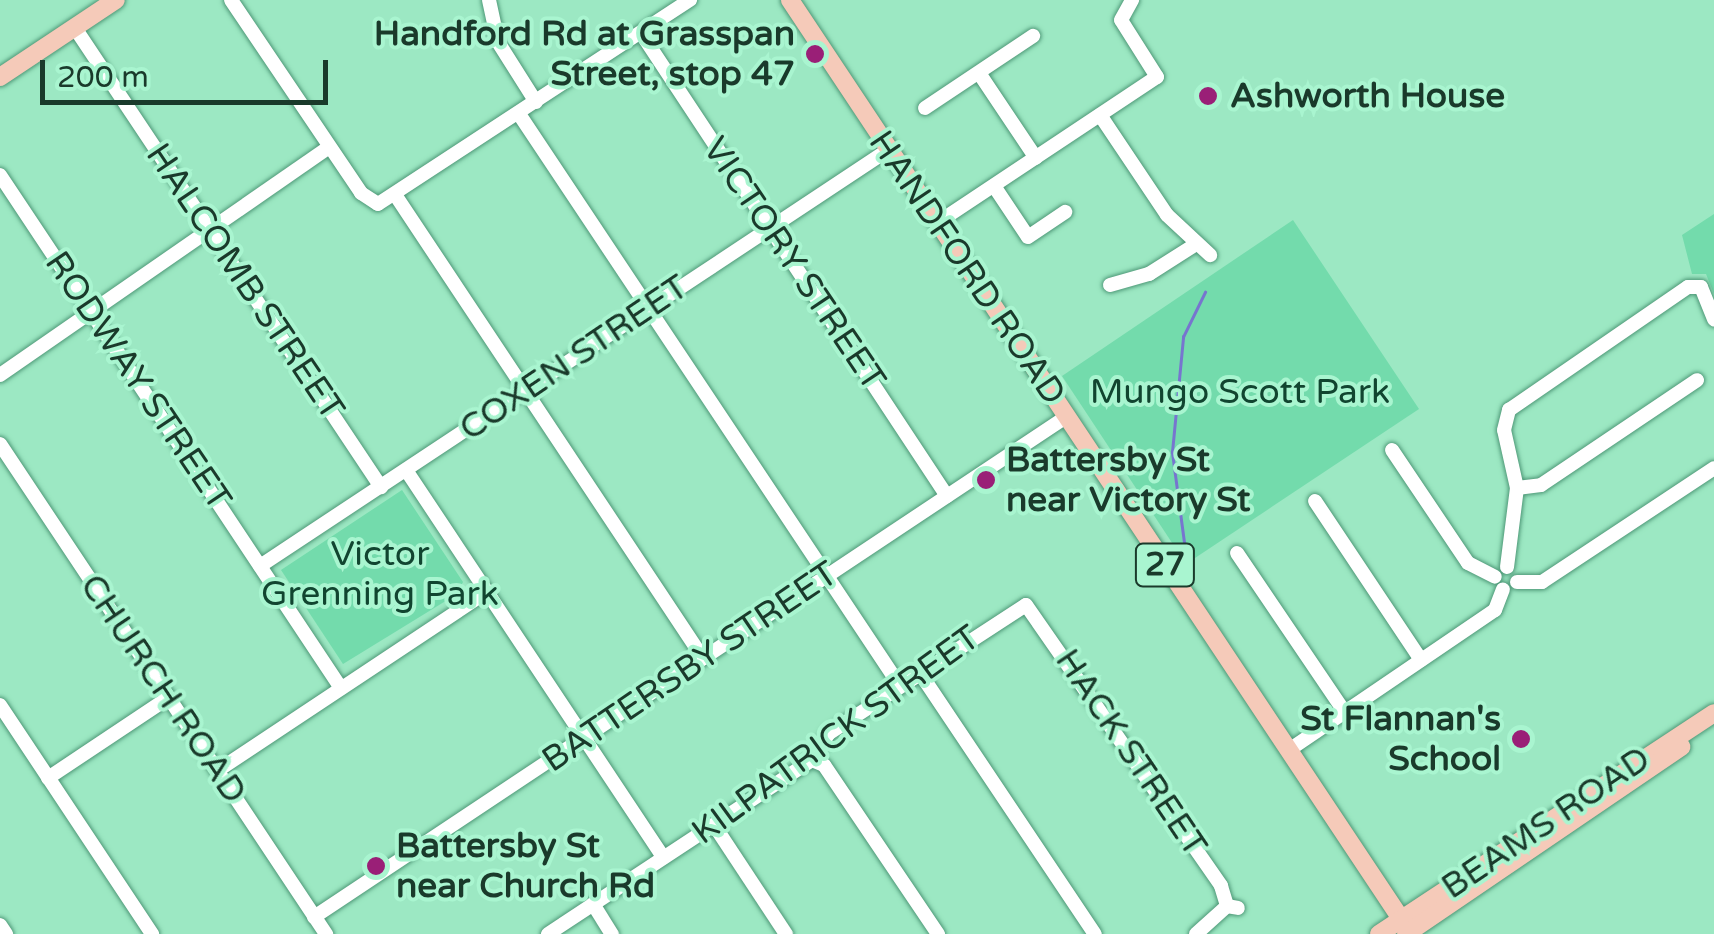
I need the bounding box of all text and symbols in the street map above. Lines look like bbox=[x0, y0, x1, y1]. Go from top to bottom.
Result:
place label: Handford Rd at Grasspan Street, stop 47 bbox=[374, 13, 795, 95]
scale bar bbox=[45, 40, 332, 102]
marker: Handford Rd at Grasspan Street, stop 47 bbox=[804, 43, 826, 65]
text: 200 m bbox=[57, 59, 149, 96]
place label: Ashworth House bbox=[1230, 75, 1505, 117]
marker: Ashworth House bbox=[1195, 83, 1221, 109]
street label: HANDFORD ROAD bbox=[860, 123, 1074, 413]
street label: VICTORY STREET bbox=[694, 129, 894, 399]
street label: HALCOMB STREET bbox=[137, 136, 353, 428]
street label: RODWAY STREET bbox=[36, 244, 240, 518]
street label: COXEN STREET bbox=[452, 266, 696, 450]
park label: Mungo Scott Park bbox=[1090, 371, 1390, 413]
place label: Battersby St near Victory St bbox=[1006, 439, 1250, 521]
marker: Battersby St near Victory St bbox=[975, 469, 997, 491]
park label: Victor Grenning Park bbox=[261, 533, 499, 615]
road number: 27 bbox=[1132, 538, 1198, 592]
street label: BATTERSBY STREET bbox=[534, 553, 846, 781]
street label: CHURCH ROAD bbox=[71, 566, 255, 812]
street label: KILPATRICK STREET bbox=[684, 617, 988, 853]
street label: HACK STREET bbox=[1046, 641, 1216, 865]
place label: St Flannan's School bbox=[1300, 698, 1501, 780]
marker: St Flannan's School bbox=[1510, 728, 1532, 750]
street label: BEAMS ROAD bbox=[1434, 738, 1658, 908]
place label: Battersby St near Church Rd bbox=[396, 825, 655, 907]
marker: Battersby St near Church Rd bbox=[365, 855, 387, 877]

